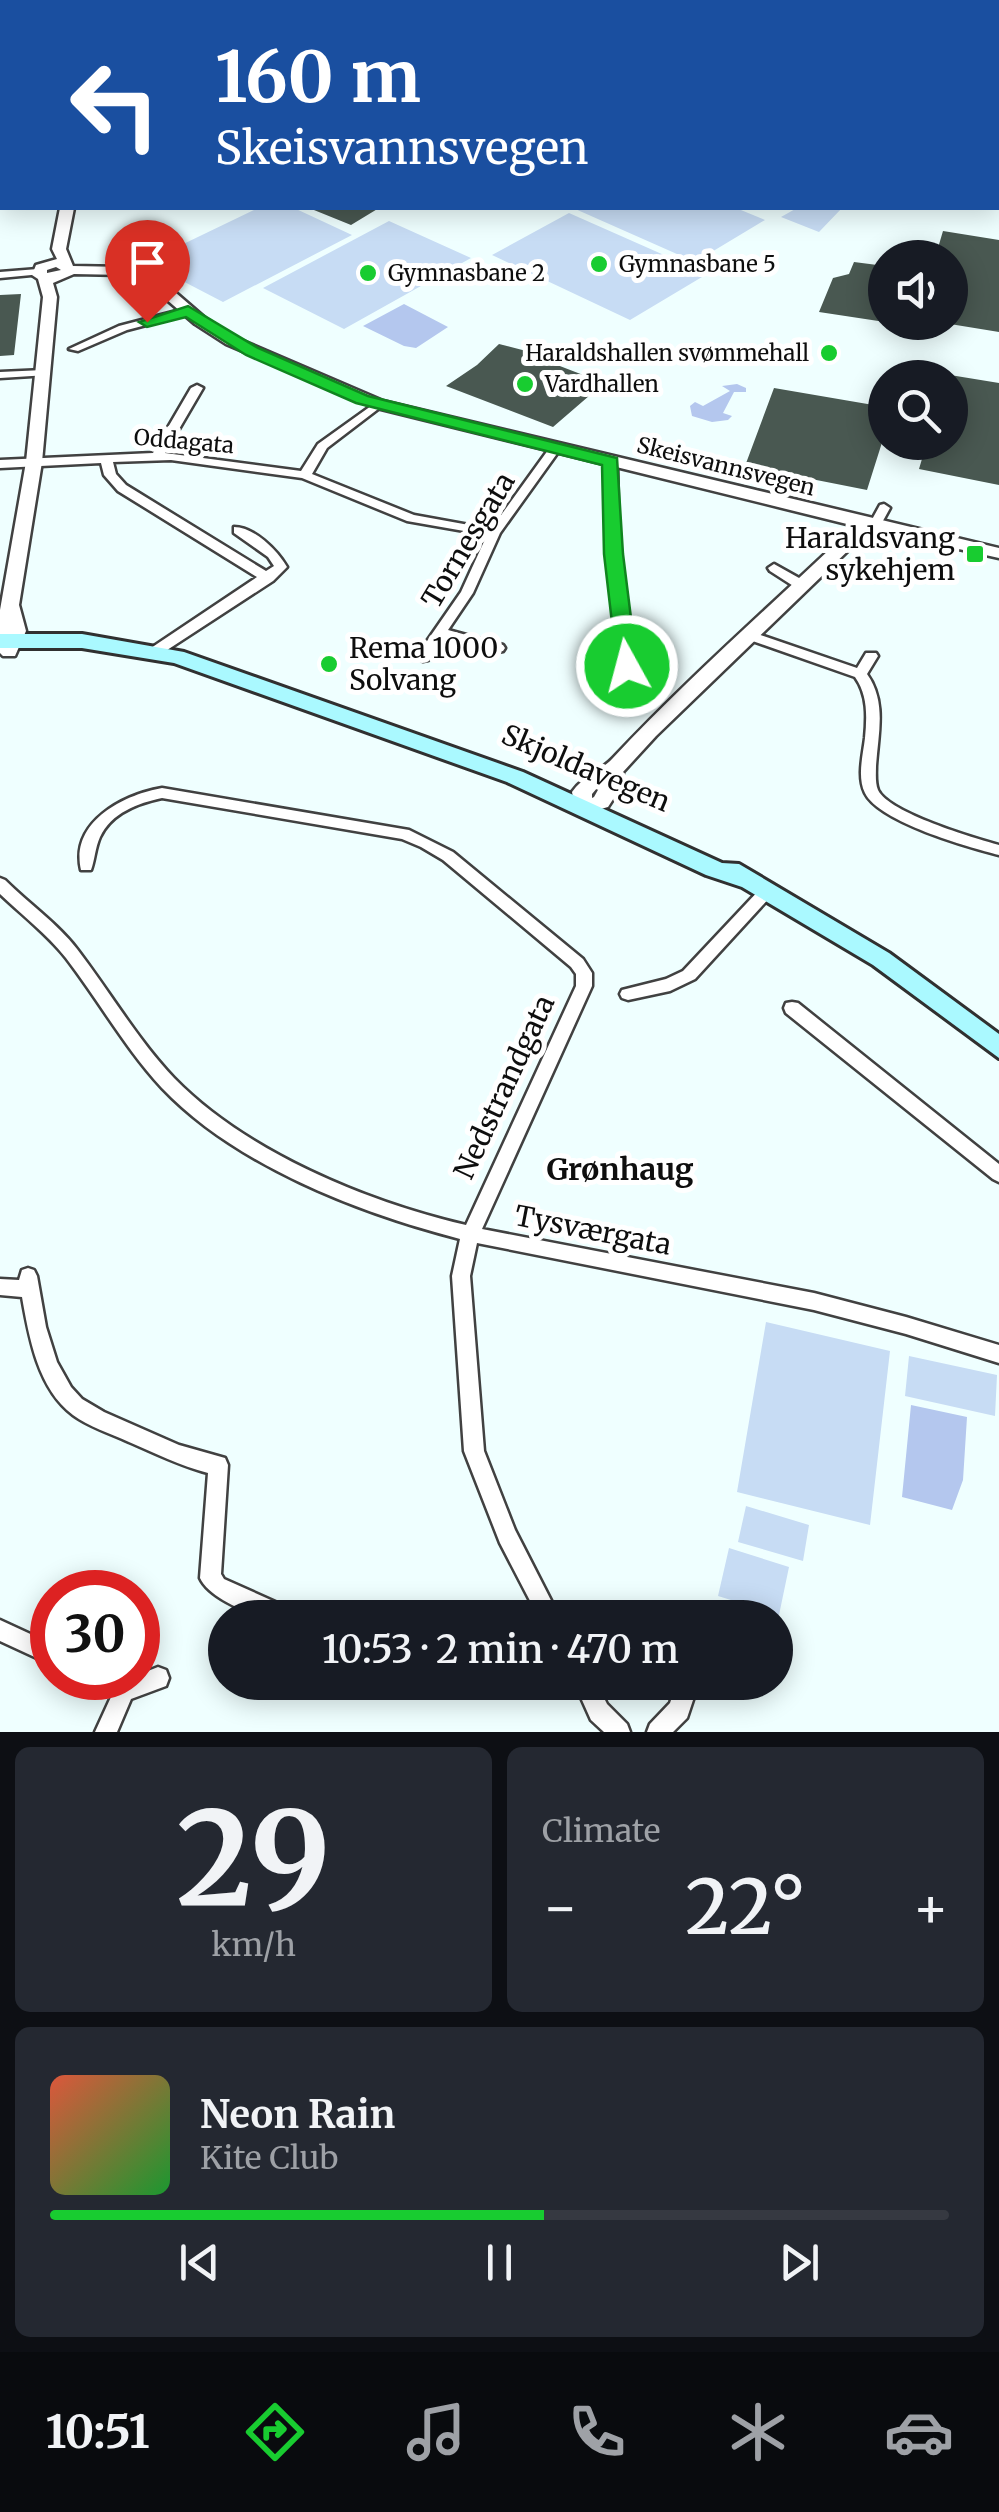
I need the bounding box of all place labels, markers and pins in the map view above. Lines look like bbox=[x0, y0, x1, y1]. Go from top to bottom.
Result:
pin bbox=[105, 220, 190, 323]
place label: Gymnasbane 5 bbox=[619, 250, 776, 278]
marker: Gymnasbane 5 bbox=[588, 253, 610, 275]
place label: Gymnasbane 2 bbox=[388, 259, 545, 287]
marker: Gymnasbane 2 bbox=[357, 262, 379, 284]
place label: Haraldshallen svømmehall bbox=[525, 339, 809, 367]
marker: Haraldshallen svømmehall bbox=[818, 342, 840, 364]
place label: Vardhallen bbox=[544, 370, 659, 398]
marker: Vardhallen bbox=[514, 373, 536, 395]
place label: Haraldsvang sykehjem bbox=[785, 520, 955, 588]
marker: Haraldsvang sykehjem bbox=[964, 543, 986, 565]
place label: Rema 1000 Solvang bbox=[349, 630, 498, 698]
marker: Rema 1000 Solvang bbox=[318, 653, 340, 675]

